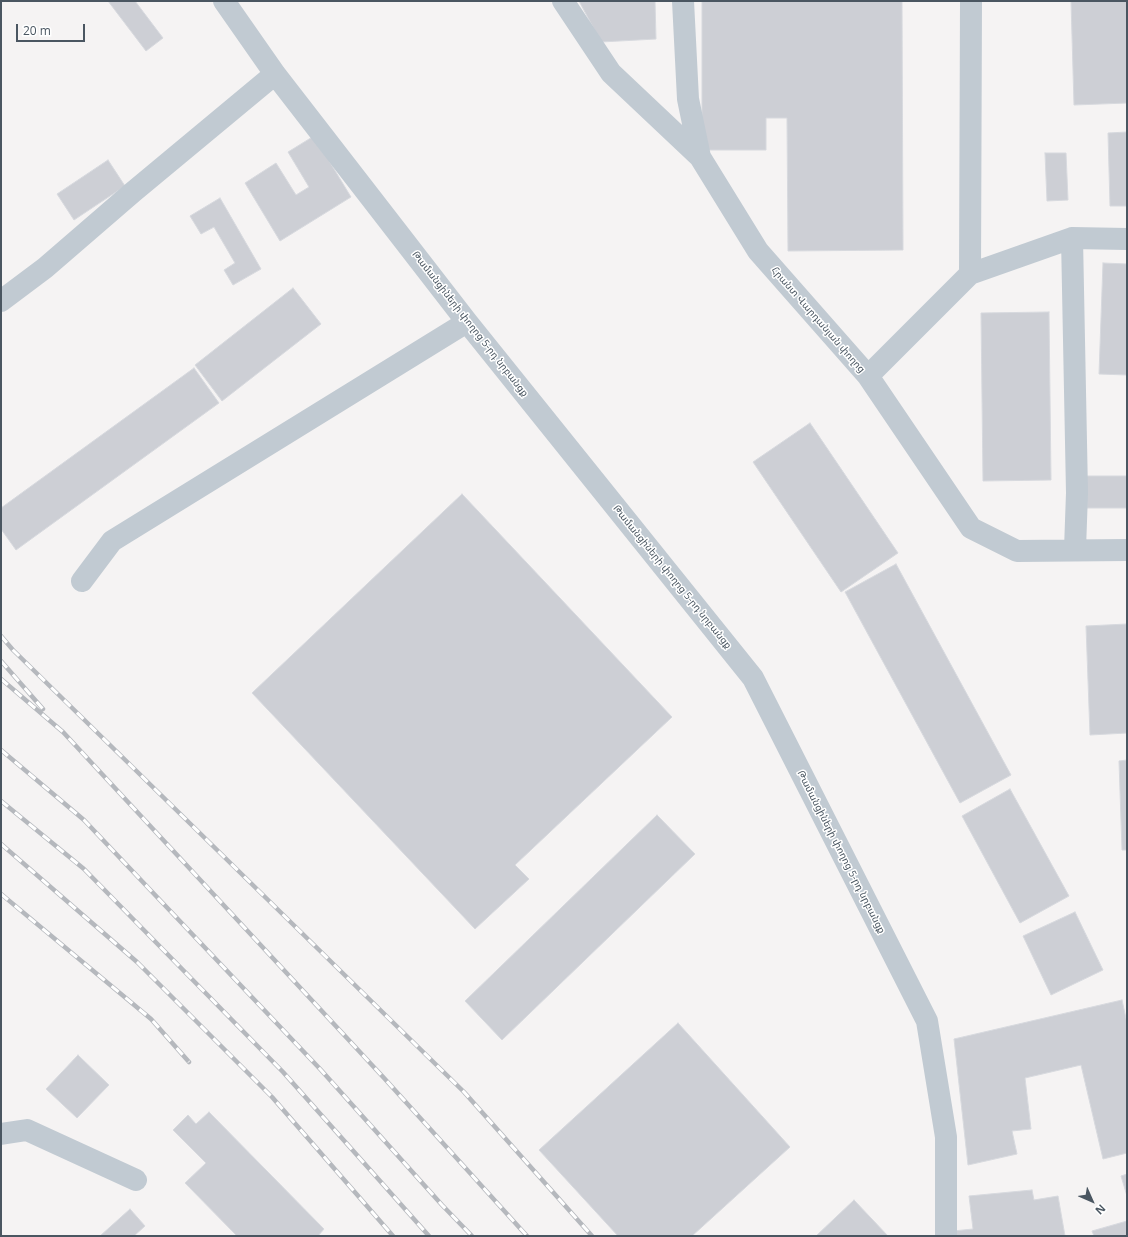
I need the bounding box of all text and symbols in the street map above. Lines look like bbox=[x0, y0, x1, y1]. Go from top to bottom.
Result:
scale bar bbox=[18, 16, 87, 42]
text: 20 m bbox=[23, 22, 51, 39]
street label: Թամանցիների փողոց 5-րդ նրբանցք bbox=[409, 249, 531, 399]
street label: Հրանտ Վարդանյան փողոց bbox=[769, 265, 867, 375]
street label: Թամանցիների փողոց 5-րդ նրբանցք bbox=[610, 503, 734, 651]
street label: Թամանցիների փողոց 5-րդ նրբանցք bbox=[794, 768, 888, 936]
north arrow bbox=[1072, 1181, 1112, 1221]
text: N bbox=[1092, 1201, 1109, 1218]

